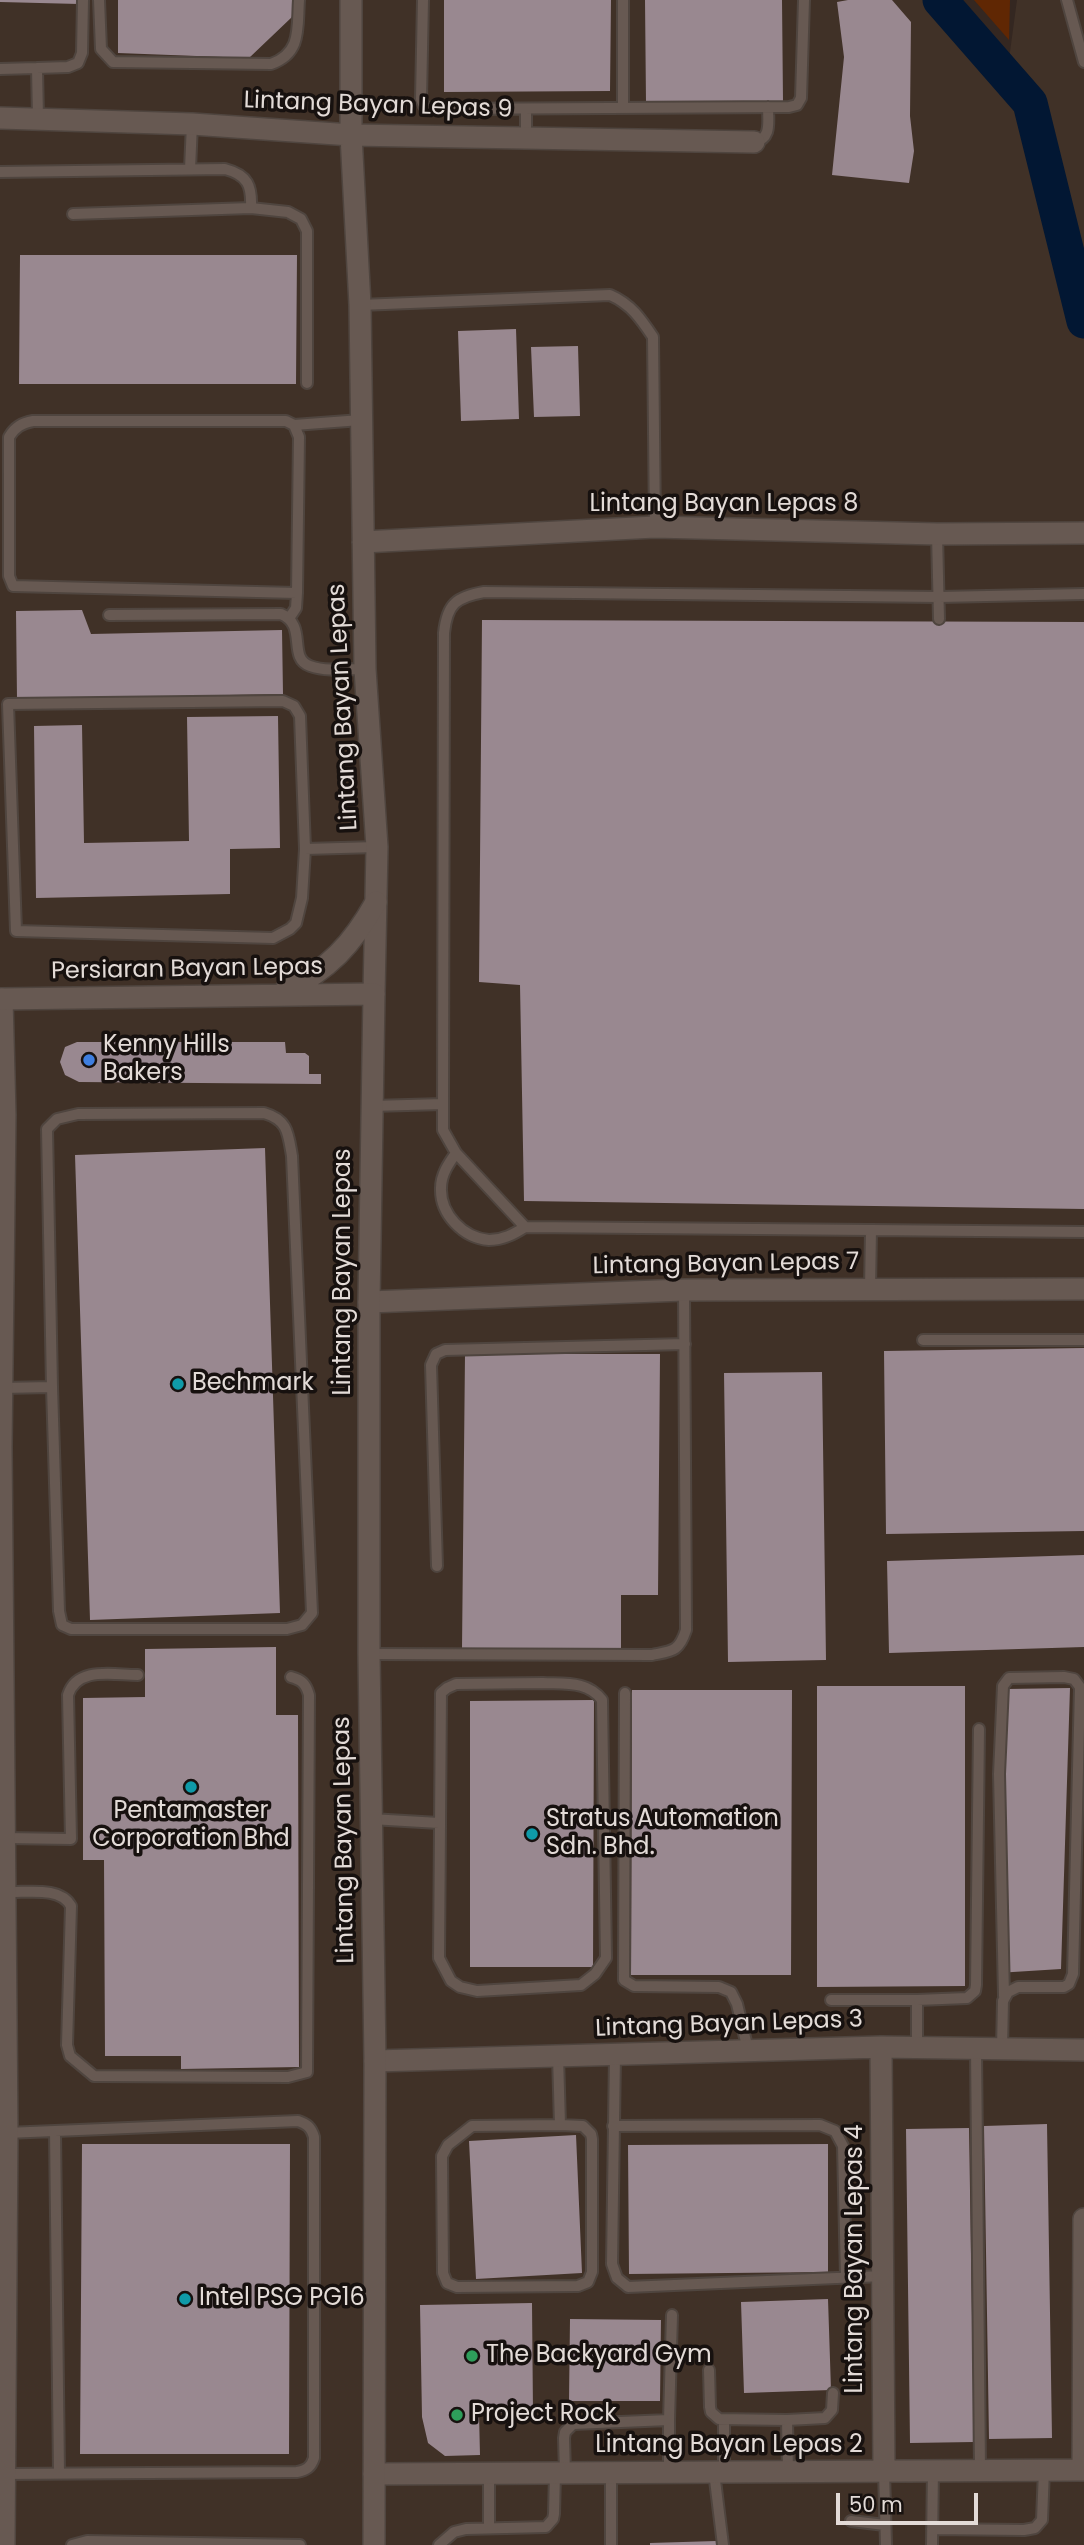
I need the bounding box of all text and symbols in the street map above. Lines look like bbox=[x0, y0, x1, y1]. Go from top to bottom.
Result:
street label: Lintang Bayan Lepas 9 bbox=[243, 87, 513, 125]
street label: Lintang Bayan Lepas 8 bbox=[590, 491, 858, 519]
street label: Lintang Bayan Lepas bbox=[323, 583, 365, 831]
street label: Persiaran Bayan Lepas bbox=[51, 953, 323, 987]
place label: Kenny Hills Bakers bbox=[103, 1032, 230, 1088]
marker: Kenny Hills Bakers bbox=[81, 1052, 97, 1068]
street label: Lintang Bayan Lepas bbox=[330, 1148, 358, 1396]
street label: Lintang Bayan Lepas 7 bbox=[592, 1248, 860, 1282]
place label: Bechmark bbox=[192, 1370, 314, 1398]
marker: Bechmark bbox=[170, 1376, 186, 1392]
street label: Lintang Bayan Lepas bbox=[328, 1716, 362, 1964]
marker: Pentamaster Corporation Bhd bbox=[183, 1779, 199, 1795]
place label: Pentamaster Corporation Bhd bbox=[92, 1798, 290, 1854]
place label: Stratus Automation Sdn. Bhd. bbox=[546, 1806, 779, 1862]
marker: Stratus Automation Sdn. Bhd. bbox=[524, 1826, 540, 1842]
street label: Lintang Bayan Lepas 3 bbox=[595, 2006, 863, 2044]
street label: Lintang Bayan Lepas 4 bbox=[842, 2125, 870, 2393]
place label: Intel PSG PG16 bbox=[199, 2285, 365, 2313]
marker: Intel PSG PG16 bbox=[177, 2291, 193, 2307]
place label: The Backyard Gym bbox=[486, 2342, 712, 2370]
marker: The Backyard Gym bbox=[464, 2348, 480, 2364]
place label: Project Rock bbox=[471, 2401, 617, 2429]
marker: Project Rock bbox=[449, 2407, 465, 2423]
street label: Lintang Bayan Lepas 2 bbox=[595, 2432, 863, 2460]
scale bar bbox=[839, 2478, 981, 2522]
text: 50 m bbox=[849, 2490, 903, 2519]

